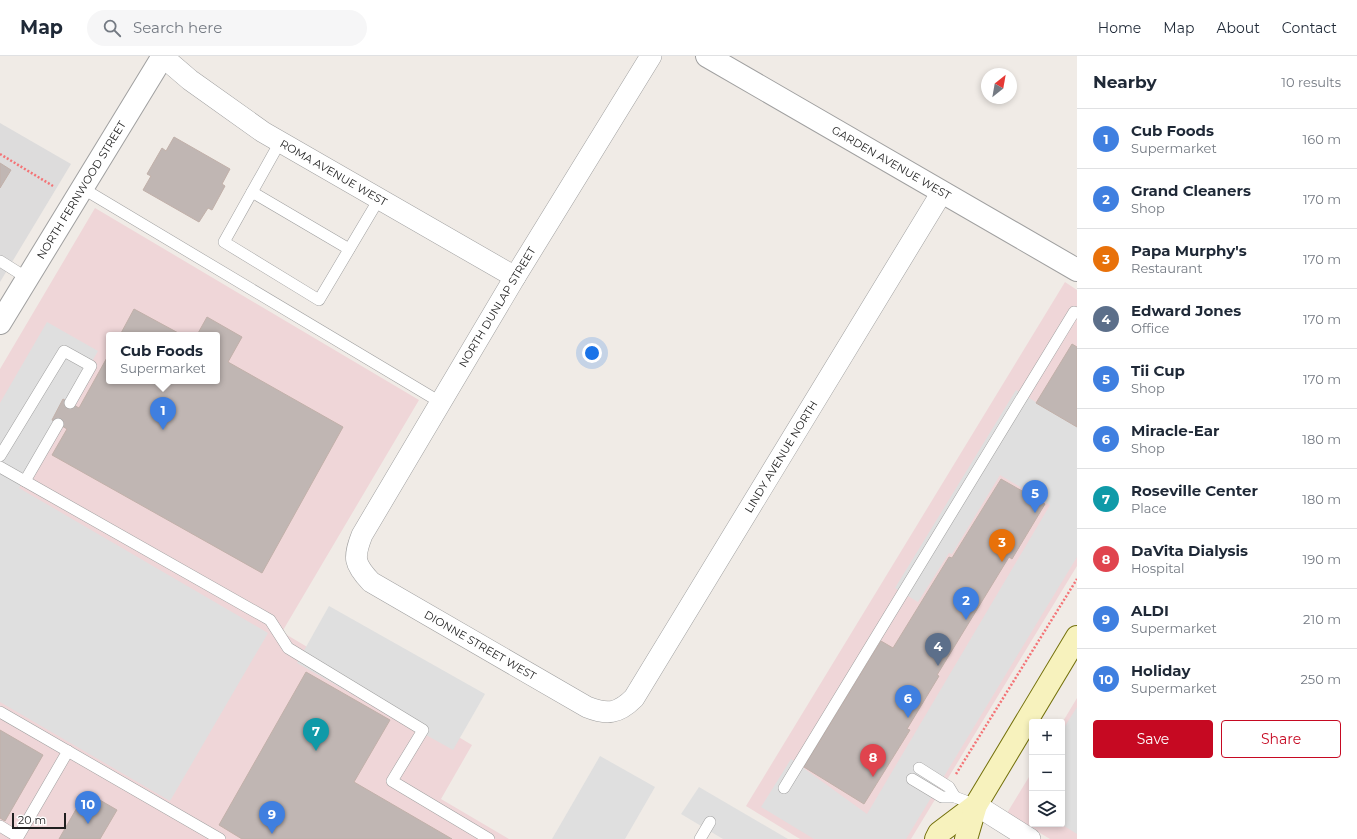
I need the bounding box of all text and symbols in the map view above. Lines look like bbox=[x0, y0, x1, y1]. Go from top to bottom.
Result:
search box bbox=[87, 10, 367, 46]
text: Map bbox=[20, 16, 63, 39]
icon: search bbox=[101, 17, 123, 39]
text: Search here bbox=[133, 18, 222, 37]
text: Home bbox=[1098, 19, 1141, 37]
text: Map bbox=[1163, 19, 1194, 37]
text: About bbox=[1216, 19, 1260, 37]
text: Contact bbox=[1282, 19, 1337, 37]
north arrow bbox=[981, 68, 1017, 104]
text: Nearby bbox=[1093, 72, 1157, 92]
text: 10 results bbox=[1281, 74, 1341, 90]
street label: NORTH FERNWOOD STREET bbox=[34, 117, 129, 262]
text: Cub Foods bbox=[1131, 121, 1214, 140]
street label: GARDEN AVENUE WEST bbox=[829, 123, 954, 203]
text: 1 bbox=[1103, 131, 1109, 147]
text: 160 m bbox=[1303, 131, 1341, 147]
street label: ROMA AVENUE WEST bbox=[278, 136, 390, 209]
text: Supermarket bbox=[1131, 140, 1217, 156]
text: Grand Cleaners bbox=[1131, 181, 1251, 200]
text: 2 bbox=[1102, 191, 1110, 207]
text: 170 m bbox=[1303, 191, 1341, 207]
text: Shop bbox=[1131, 200, 1165, 216]
text: Papa Murphy's bbox=[1131, 241, 1247, 260]
street label: NORTH DUNLAP STREET bbox=[455, 244, 539, 370]
text: 3 bbox=[1102, 251, 1110, 267]
text: 170 m bbox=[1303, 251, 1341, 267]
text: Restaurant bbox=[1131, 260, 1202, 276]
text: Edward Jones bbox=[1131, 301, 1241, 320]
text: 4 bbox=[1102, 311, 1110, 327]
text: 170 m bbox=[1303, 311, 1341, 327]
text: Office bbox=[1131, 320, 1169, 336]
popup bbox=[106, 332, 220, 384]
text: Cub Foods bbox=[120, 341, 203, 360]
your location bbox=[582, 343, 602, 363]
text: Supermarket bbox=[120, 360, 206, 376]
text: Tii Cup bbox=[1131, 361, 1185, 380]
text: 5 bbox=[1102, 371, 1110, 387]
text: 170 m bbox=[1303, 371, 1341, 387]
text: Shop bbox=[1131, 380, 1165, 396]
pin: 1 bbox=[150, 397, 176, 430]
street label: LINDY AVENUE NORTH bbox=[741, 398, 820, 515]
text: Miracle-Ear bbox=[1131, 421, 1220, 440]
text: 6 bbox=[1102, 431, 1110, 447]
text: 180 m bbox=[1302, 431, 1341, 447]
text: Shop bbox=[1131, 440, 1165, 456]
pin: 5 bbox=[1022, 480, 1048, 513]
text: Roseville Center bbox=[1131, 481, 1258, 500]
text: 7 bbox=[1102, 491, 1110, 507]
text: 180 m bbox=[1302, 491, 1341, 507]
text: Place bbox=[1131, 500, 1167, 516]
pin: 3 bbox=[989, 529, 1015, 562]
text: DaVita Dialysis bbox=[1131, 541, 1248, 560]
text: 8 bbox=[1102, 551, 1110, 567]
text: 190 m bbox=[1303, 551, 1341, 567]
text: Hospital bbox=[1131, 560, 1184, 576]
pin: 2 bbox=[953, 587, 979, 620]
text: ALDI bbox=[1131, 601, 1169, 620]
street label: DIONNE STREET WEST bbox=[422, 607, 539, 683]
text: 9 bbox=[1102, 611, 1110, 627]
text: 210 m bbox=[1303, 611, 1341, 627]
text: Supermarket bbox=[1131, 620, 1217, 636]
pin: 4 bbox=[925, 633, 951, 666]
text: Holiday bbox=[1131, 661, 1190, 680]
text: 10 bbox=[1099, 671, 1113, 687]
text: 250 m bbox=[1300, 671, 1341, 687]
text: Supermarket bbox=[1131, 680, 1217, 696]
pin: 6 bbox=[895, 685, 921, 718]
pin: 7 bbox=[303, 718, 329, 751]
map controls bbox=[1029, 719, 1065, 827]
button: + bbox=[1029, 719, 1065, 755]
button: Save bbox=[1093, 720, 1213, 758]
button: Share bbox=[1221, 720, 1341, 758]
pin: 8 bbox=[860, 744, 886, 777]
button: − bbox=[1029, 755, 1065, 791]
pin: 10 bbox=[75, 791, 101, 824]
button: layers bbox=[1029, 791, 1065, 827]
pin: 9 bbox=[259, 801, 285, 834]
scale bar bbox=[12, 811, 66, 830]
text: 20 m bbox=[18, 813, 46, 827]

